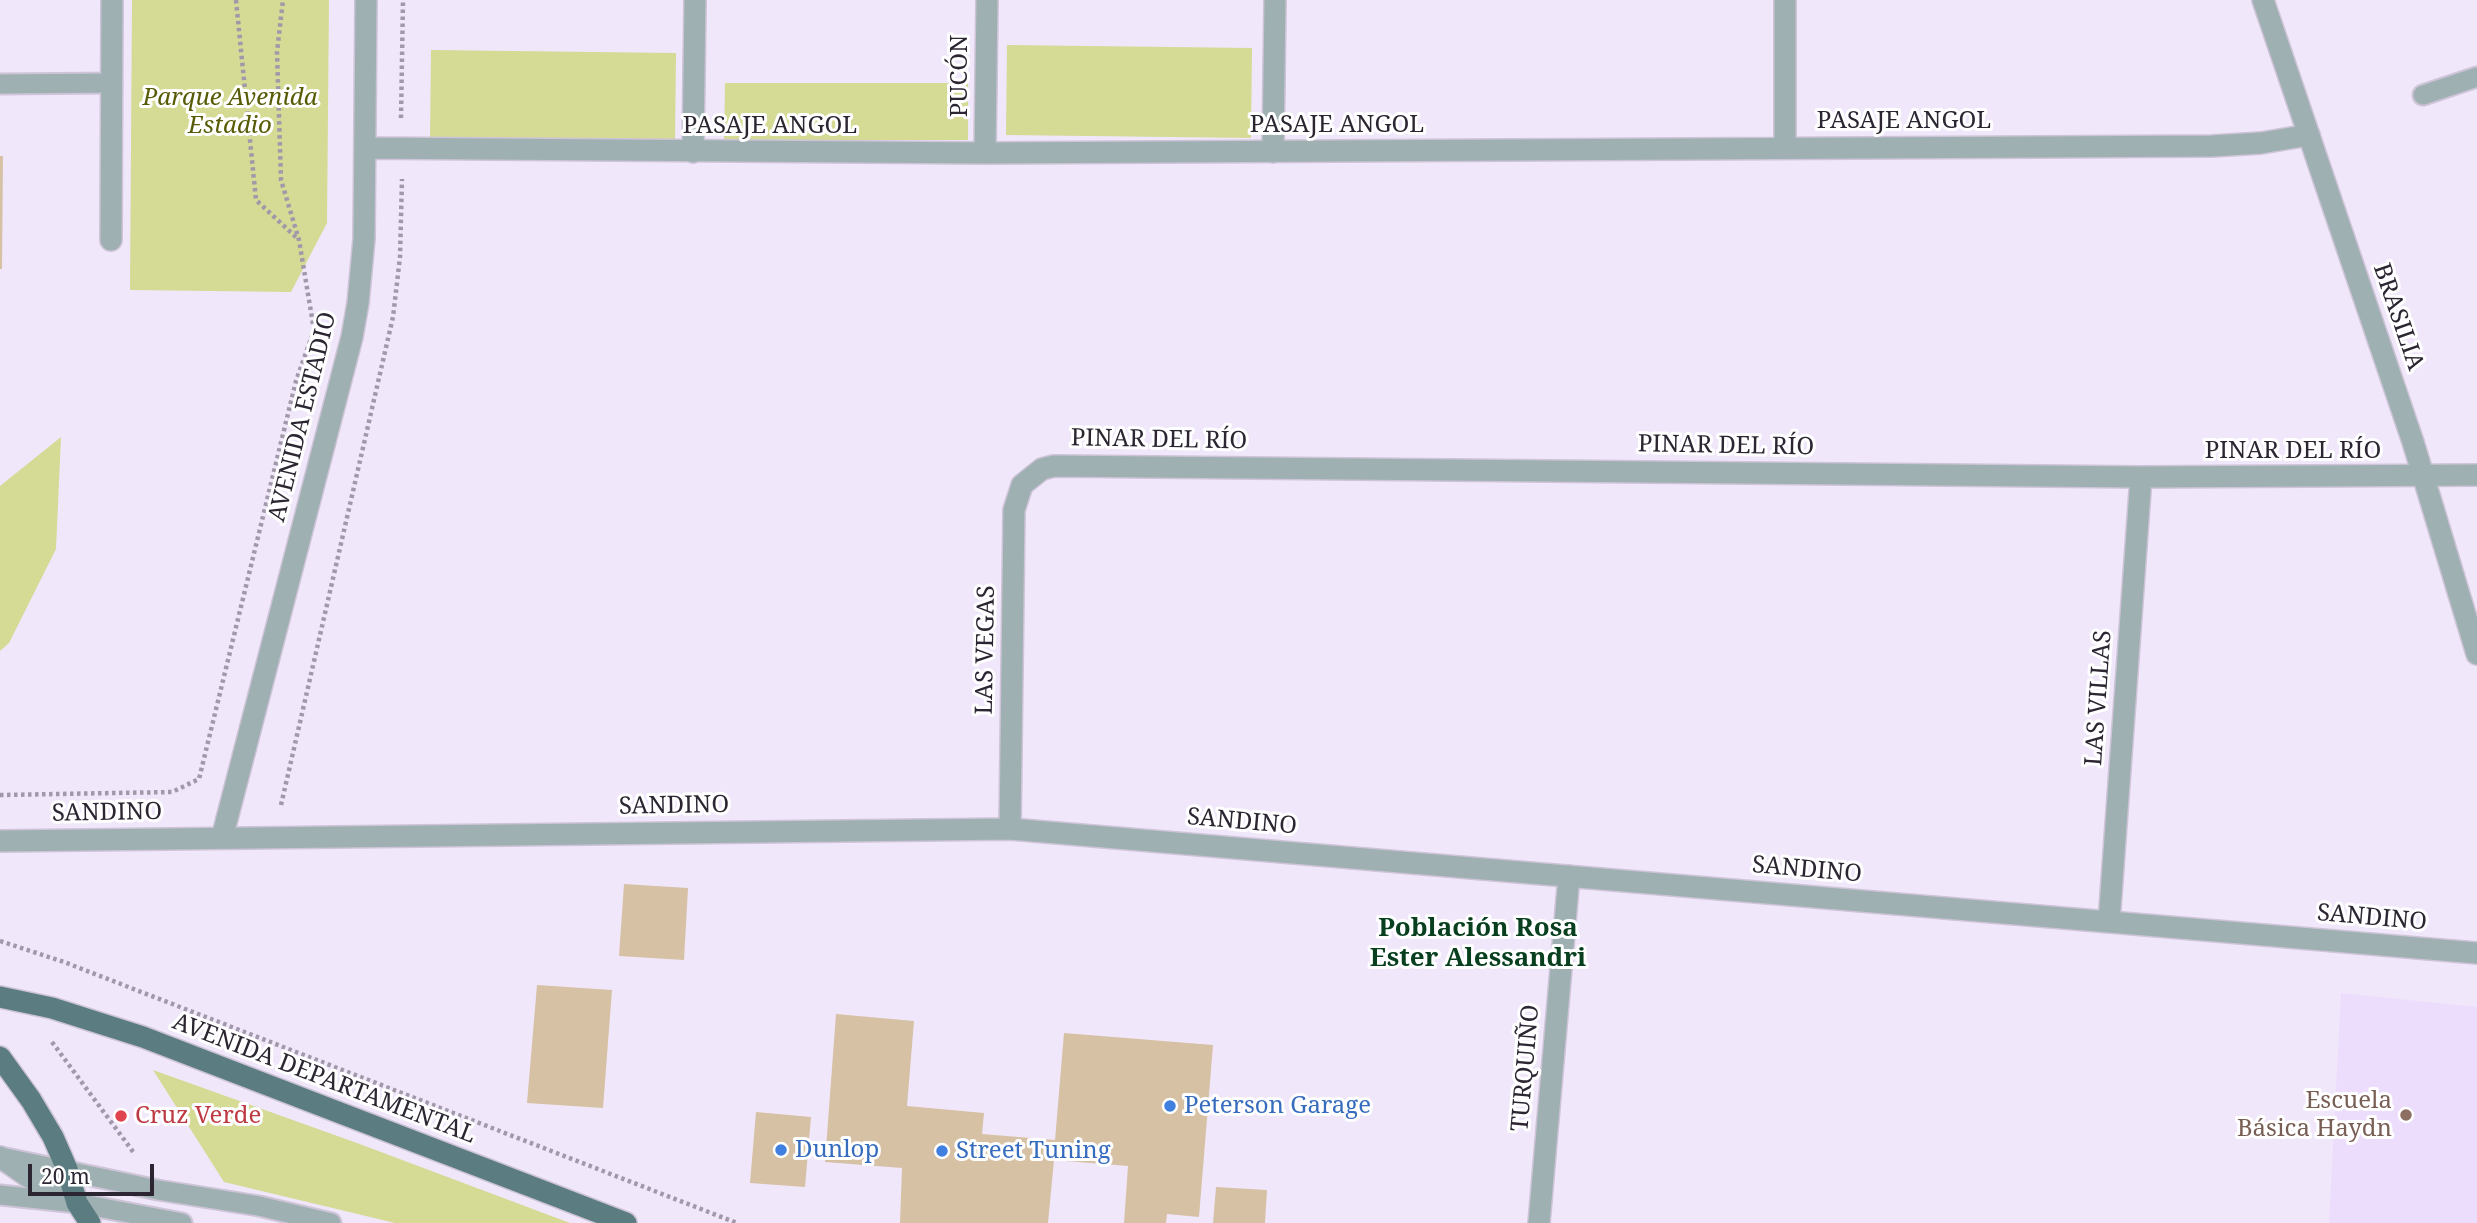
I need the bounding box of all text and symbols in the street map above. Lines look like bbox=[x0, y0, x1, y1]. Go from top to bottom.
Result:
street label: PUCÓN bbox=[946, 35, 974, 117]
park label: Parque Avenida Estadio bbox=[142, 84, 318, 140]
street label: PASAJE ANGOL bbox=[1817, 107, 1991, 135]
street label: PASAJE ANGOL bbox=[1250, 111, 1424, 139]
street label: PASAJE ANGOL bbox=[683, 112, 857, 140]
street label: BRASILIA bbox=[2366, 260, 2430, 374]
street label: AVENIDA ESTADIO bbox=[263, 309, 343, 525]
street label: PINAR DEL RÍO bbox=[1071, 424, 1247, 456]
street label: PINAR DEL RÍO bbox=[1638, 430, 1814, 462]
street label: PINAR DEL RÍO bbox=[2205, 437, 2381, 465]
street label: LAS VEGAS bbox=[970, 585, 1002, 715]
street label: LAS VILLAS bbox=[2080, 629, 2118, 767]
street label: SANDINO bbox=[619, 791, 729, 821]
street label: SANDINO bbox=[52, 798, 162, 828]
street label: SANDINO bbox=[1186, 803, 1298, 841]
street label: SANDINO bbox=[1751, 851, 1863, 889]
street label: SANDINO bbox=[2316, 899, 2428, 937]
district label: Población Rosa Ester Alessandri bbox=[1370, 913, 1586, 974]
street label: TURQUIÑO bbox=[1506, 1003, 1546, 1133]
street label: AVENIDA DEPARTAMENTAL bbox=[168, 1008, 480, 1150]
place label: Escuela Básica Haydn bbox=[2237, 1087, 2392, 1143]
place label: Peterson Garage bbox=[1184, 1092, 1371, 1120]
marker: Peterson Garage bbox=[1162, 1098, 1178, 1114]
place label: Cruz Verde bbox=[135, 1102, 261, 1130]
marker: Escuela Básica Haydn bbox=[2398, 1107, 2414, 1123]
marker: Cruz Verde bbox=[113, 1108, 129, 1124]
place label: Dunlop bbox=[795, 1136, 879, 1164]
place label: Street Tuning bbox=[956, 1137, 1111, 1165]
marker: Dunlop bbox=[773, 1142, 789, 1158]
marker: Street Tuning bbox=[934, 1143, 950, 1159]
scale bar bbox=[32, 1150, 158, 1194]
text: 20 m bbox=[41, 1162, 90, 1190]

